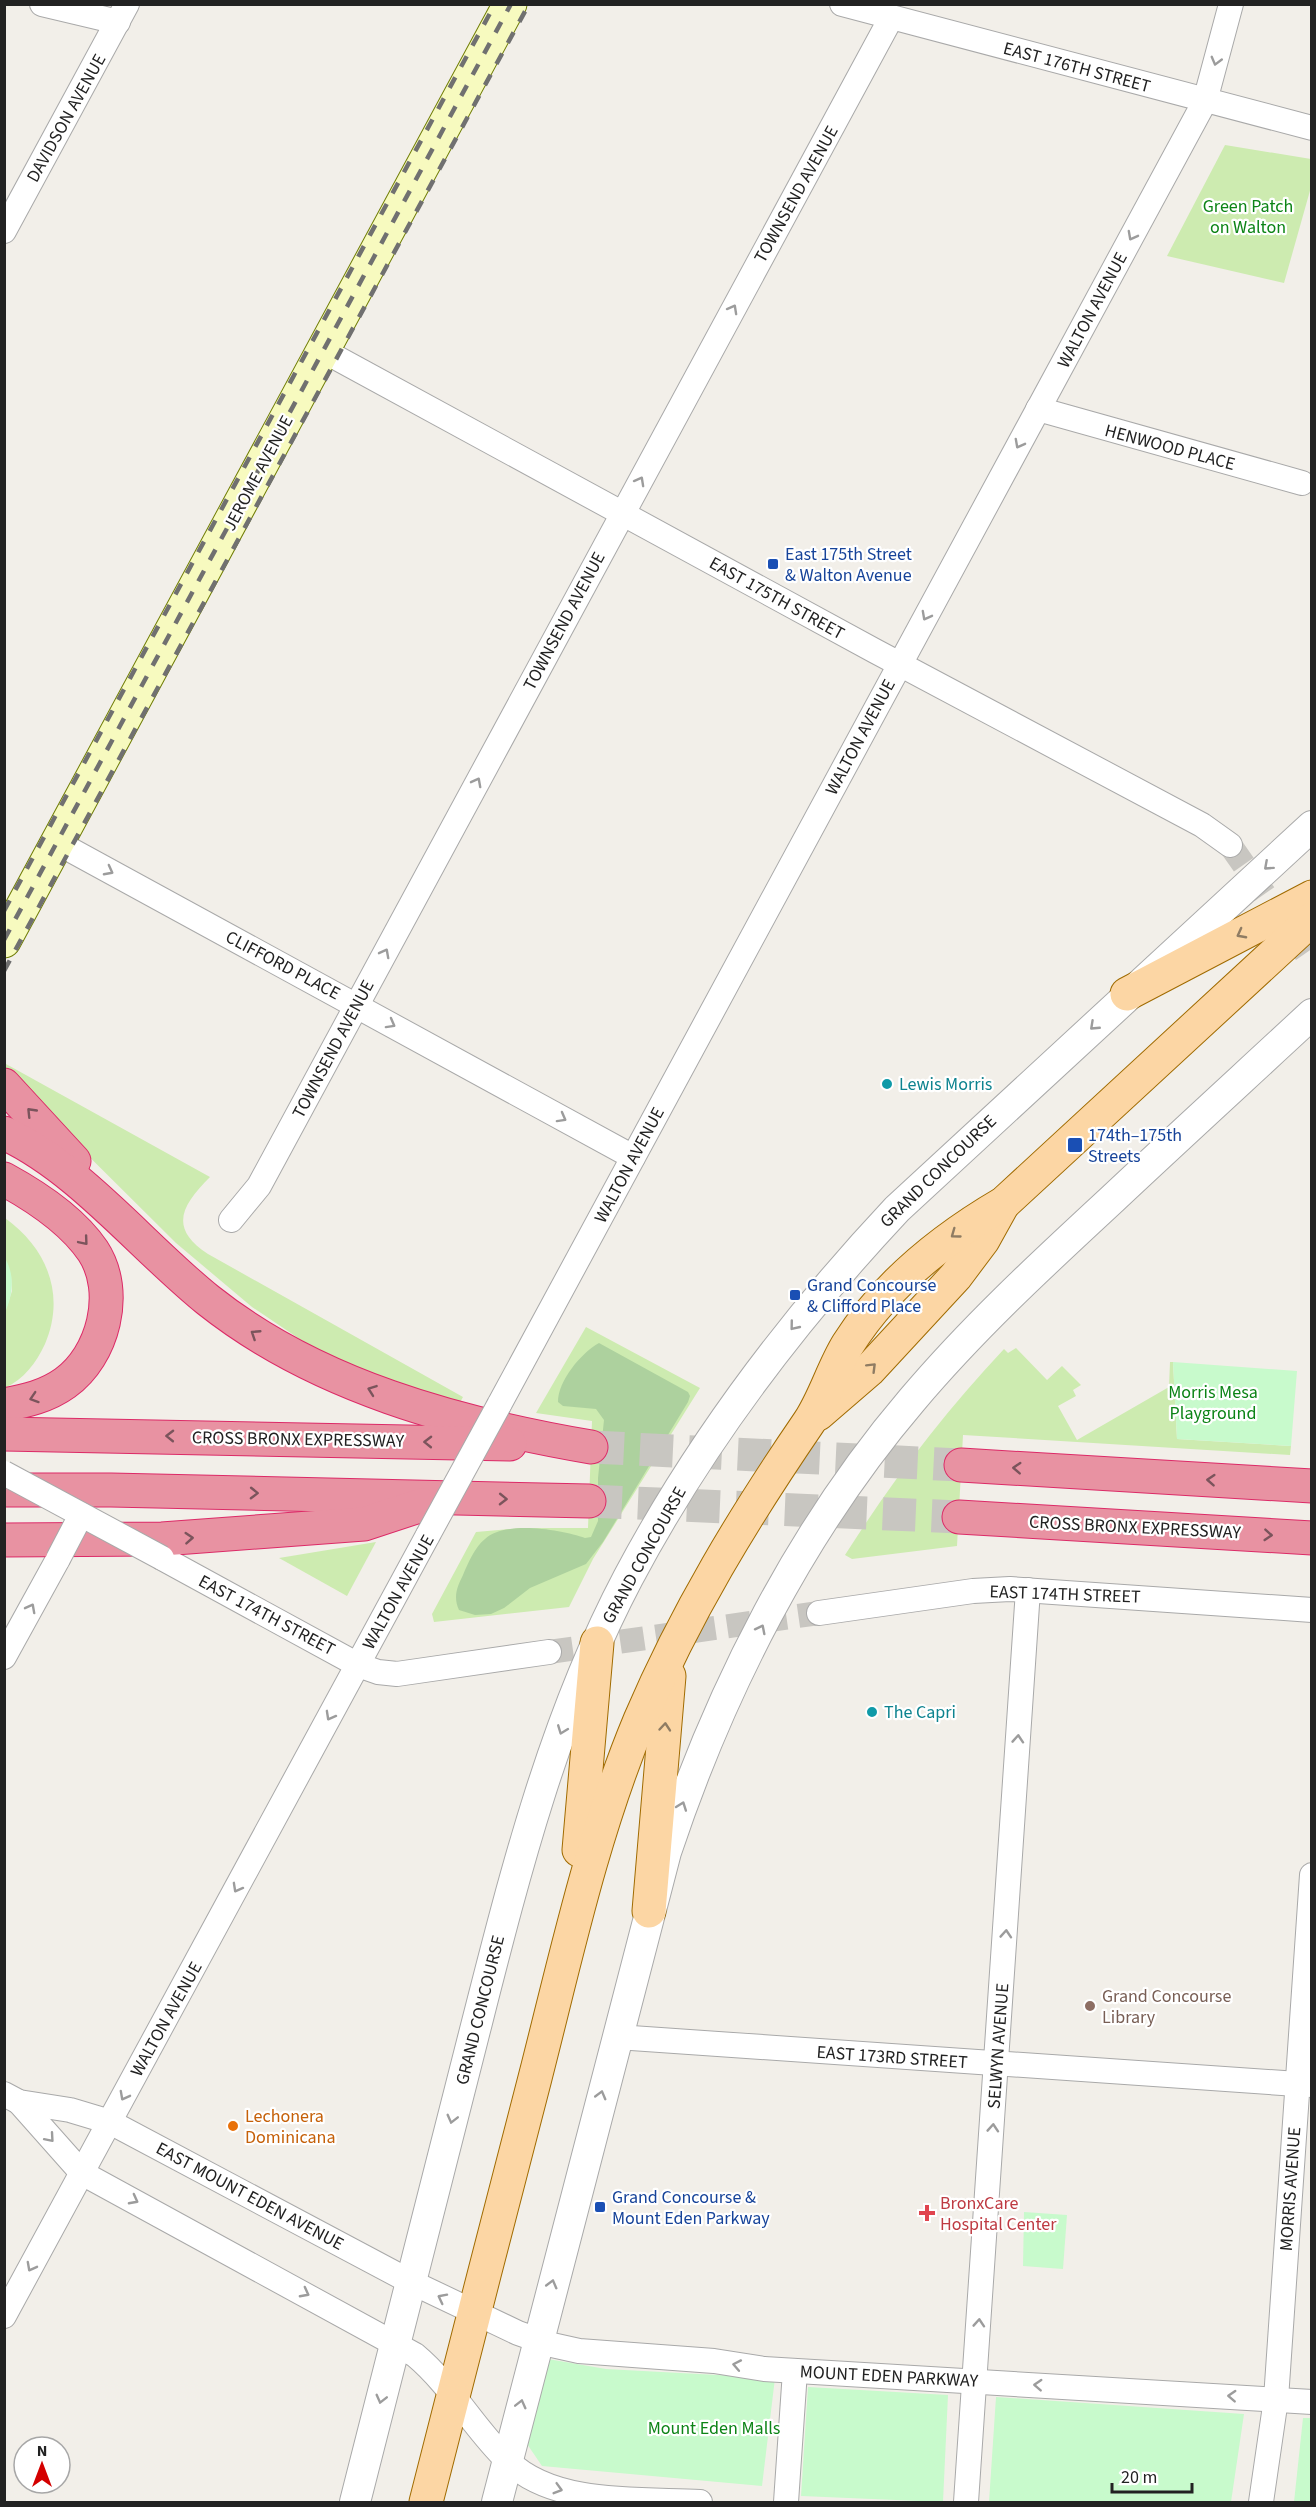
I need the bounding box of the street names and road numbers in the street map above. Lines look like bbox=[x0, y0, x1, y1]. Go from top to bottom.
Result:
street label: EAST 176TH STREET bbox=[1001, 36, 1154, 99]
street label: DAVIDSON AVENUE bbox=[21, 50, 112, 187]
street label: TOWNSEND AVENUE bbox=[748, 121, 845, 267]
street label: WALTON AVENUE bbox=[1051, 248, 1134, 373]
street label: JEROME AVENUE bbox=[217, 411, 299, 535]
street label: HENWOOD PLACE bbox=[1102, 418, 1238, 477]
street label: TOWNSEND AVENUE bbox=[517, 548, 611, 695]
street label: EAST 175TH STREET bbox=[705, 551, 849, 646]
street label: WALTON AVENUE bbox=[819, 675, 902, 800]
street label: CLIFFORD PLACE bbox=[221, 925, 345, 1006]
street label: TOWNSEND AVENUE bbox=[286, 976, 380, 1123]
street label: WALTON AVENUE bbox=[588, 1103, 671, 1228]
street label: GRAND CONCOURSE bbox=[875, 1109, 1002, 1234]
street label: CROSS BRONX EXPRESSWAY bbox=[192, 1425, 405, 1454]
street label: GRAND CONCOURSE bbox=[596, 1482, 692, 1628]
street label: CROSS BRONX EXPRESSWAY bbox=[1028, 1509, 1242, 1546]
street label: WALTON AVENUE bbox=[356, 1530, 440, 1654]
street label: EAST 174TH STREET bbox=[194, 1569, 340, 1662]
street label: EAST 174TH STREET bbox=[989, 1579, 1141, 1610]
street label: GRAND CONCOURSE bbox=[450, 1933, 511, 2087]
street label: WALTON AVENUE bbox=[124, 1957, 208, 2081]
street label: SELWYN AVENUE bbox=[982, 1982, 1015, 2110]
street label: EAST 173RD STREET bbox=[816, 2040, 969, 2075]
street label: MORRIS AVENUE bbox=[1274, 2126, 1307, 2252]
street label: EAST MOUNT EDEN AVENUE bbox=[151, 2136, 348, 2257]
street label: MOUNT EDEN PARKWAY bbox=[799, 2359, 979, 2394]

